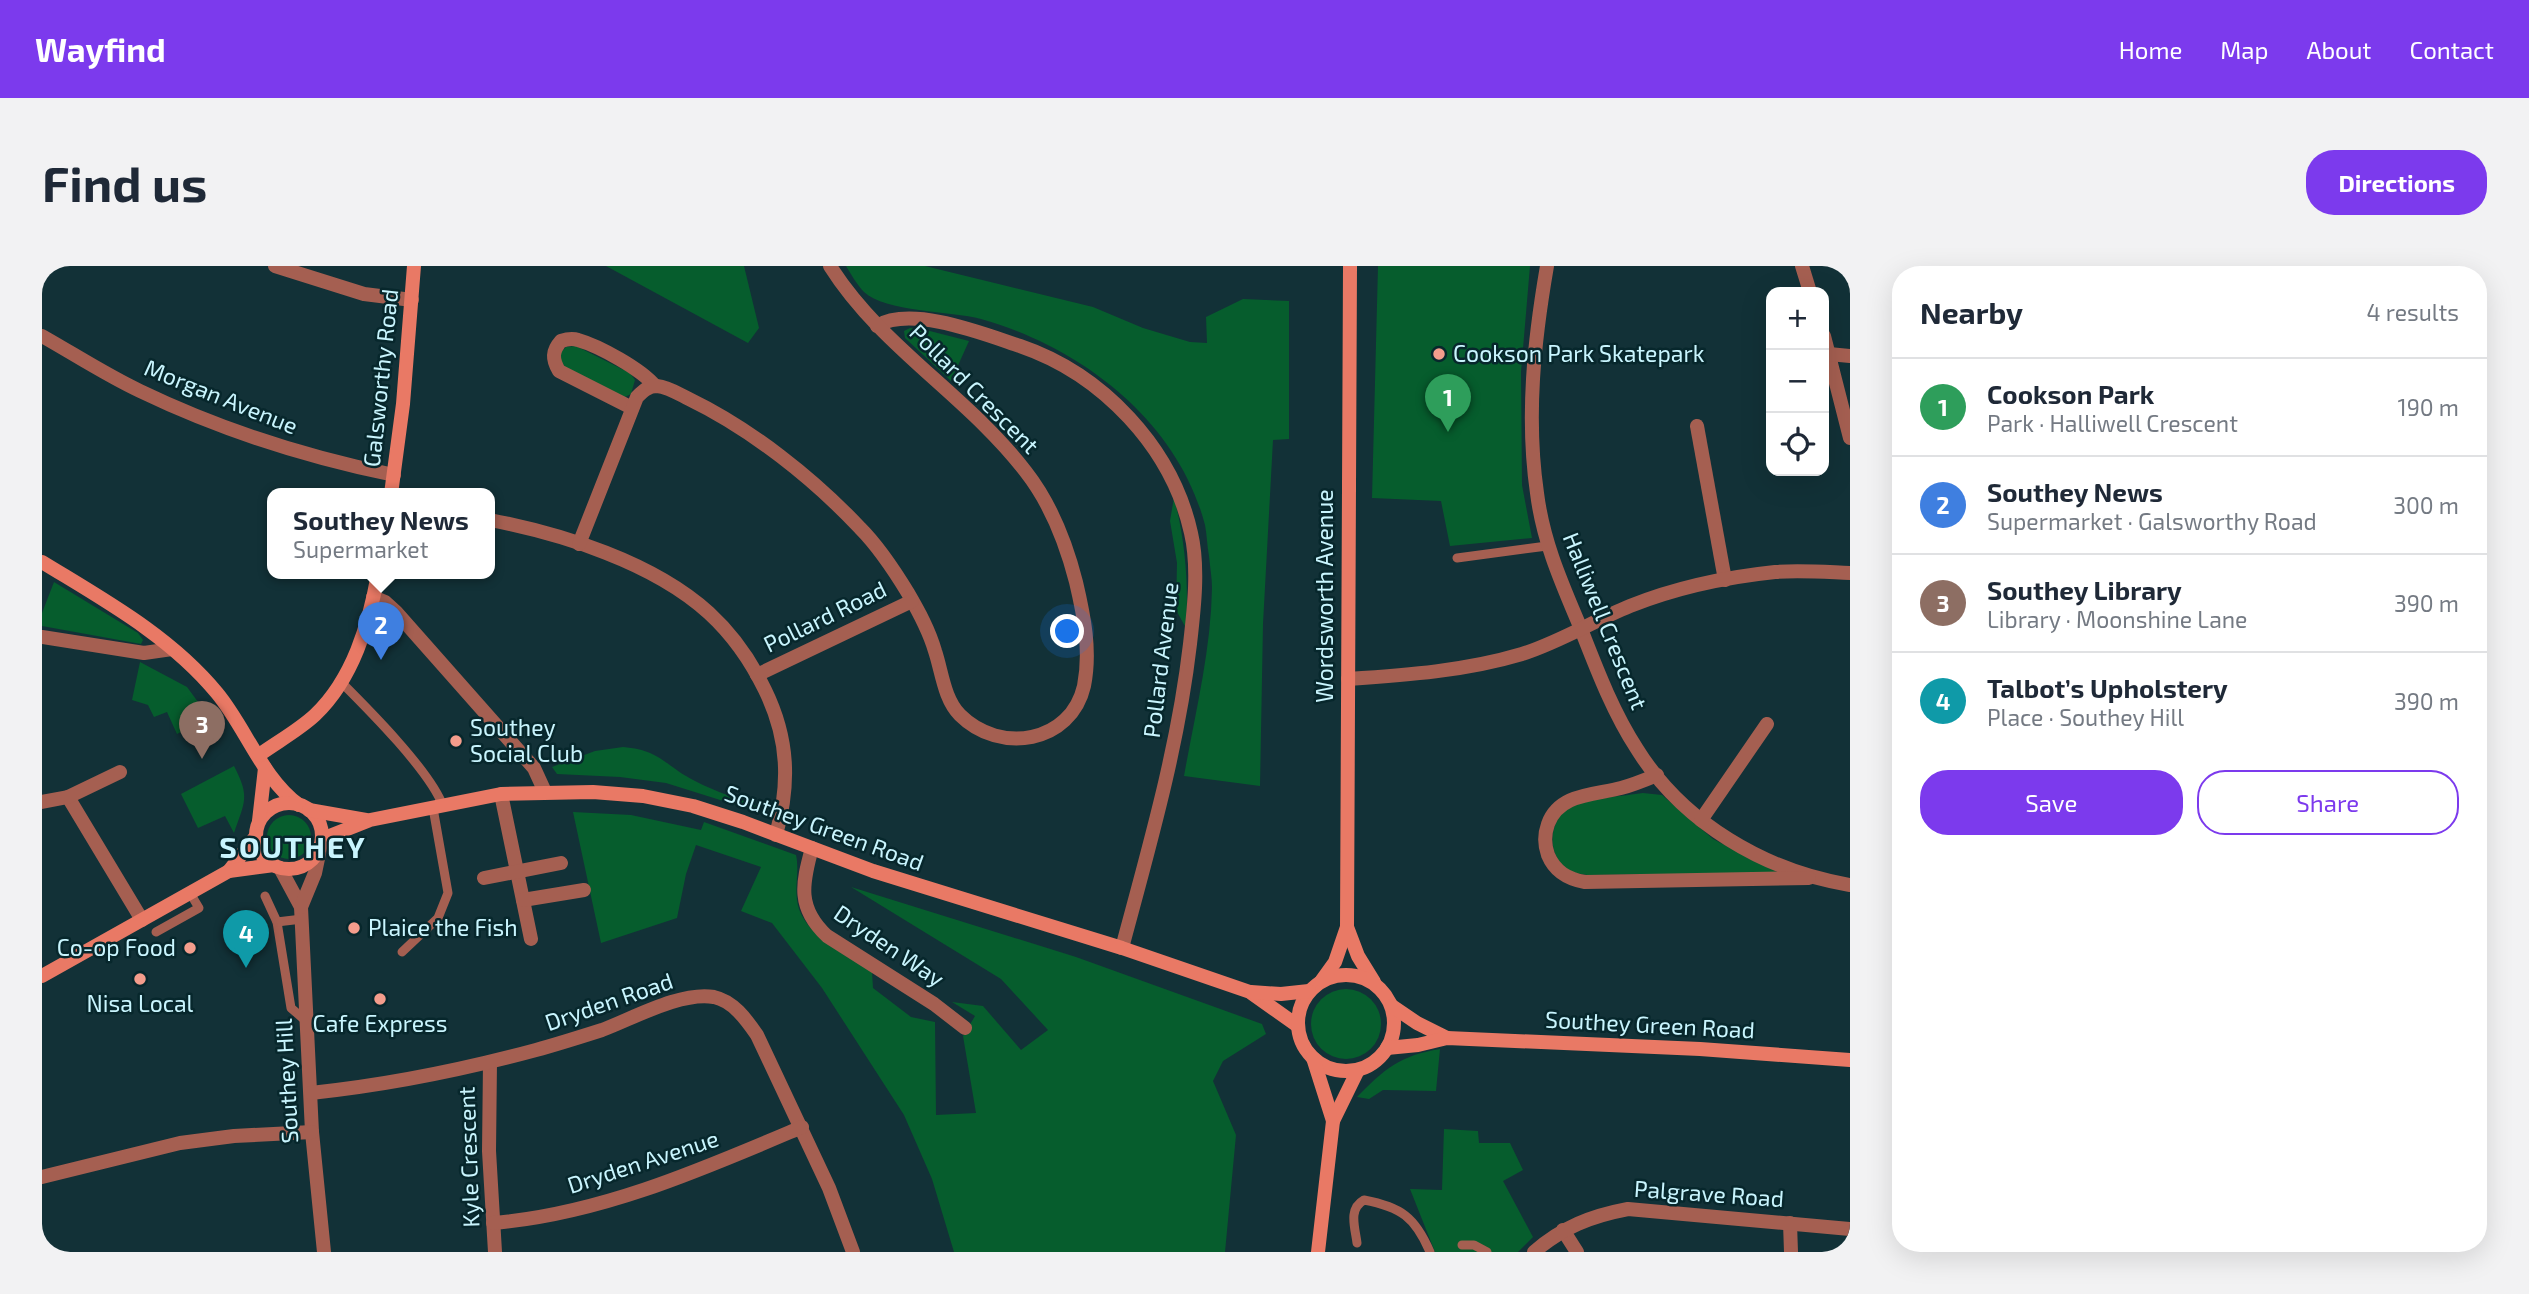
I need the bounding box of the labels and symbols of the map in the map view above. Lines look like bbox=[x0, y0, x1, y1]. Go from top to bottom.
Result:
street label: Galsworthy Road bbox=[357, 288, 403, 468]
street label: Pollard Crescent bbox=[904, 318, 1045, 459]
place label: Cookson Park Skatepark bbox=[1453, 339, 1705, 367]
marker: Cookson Park Skatepark bbox=[1431, 346, 1447, 362]
street label: Morgan Avenue bbox=[141, 353, 302, 440]
pin: 1 bbox=[1425, 374, 1471, 432]
street label: Wordsworth Avenue bbox=[1310, 489, 1338, 703]
street label: Halliwell Crescent bbox=[1558, 528, 1654, 713]
street label: Pollard Road bbox=[759, 574, 890, 658]
street label: Pollard Avenue bbox=[1137, 580, 1183, 739]
pin: 2 bbox=[358, 602, 404, 660]
your location bbox=[1050, 614, 1084, 648]
pin: 3 bbox=[179, 701, 225, 759]
place label: Southey Social Club bbox=[470, 713, 583, 767]
marker: Southey Social Club bbox=[448, 733, 464, 749]
street label: Southey Green Road bbox=[721, 778, 928, 876]
district label: SOUTHEY bbox=[219, 828, 367, 864]
street label: Dryden Way bbox=[829, 898, 950, 992]
pin: 4 bbox=[223, 910, 269, 968]
place label: Plaice the Fish bbox=[368, 913, 518, 941]
marker: Plaice the Fish bbox=[346, 920, 362, 936]
place label: Co-op Food bbox=[57, 933, 176, 961]
marker: Co-op Food bbox=[182, 940, 198, 956]
street label: Dryden Road bbox=[541, 966, 676, 1036]
marker: Nisa Local bbox=[132, 971, 148, 987]
place label: Nisa Local bbox=[87, 989, 194, 1017]
marker: Cafe Express bbox=[372, 991, 388, 1007]
street label: Southey Green Road bbox=[1545, 1005, 1756, 1043]
place label: Cafe Express bbox=[313, 1009, 447, 1037]
street label: Southey Hill bbox=[269, 1018, 303, 1144]
street label: Kyle Crescent bbox=[452, 1086, 484, 1228]
street label: Dryden Avenue bbox=[564, 1123, 722, 1199]
street label: Palgrave Road bbox=[1633, 1174, 1785, 1212]

